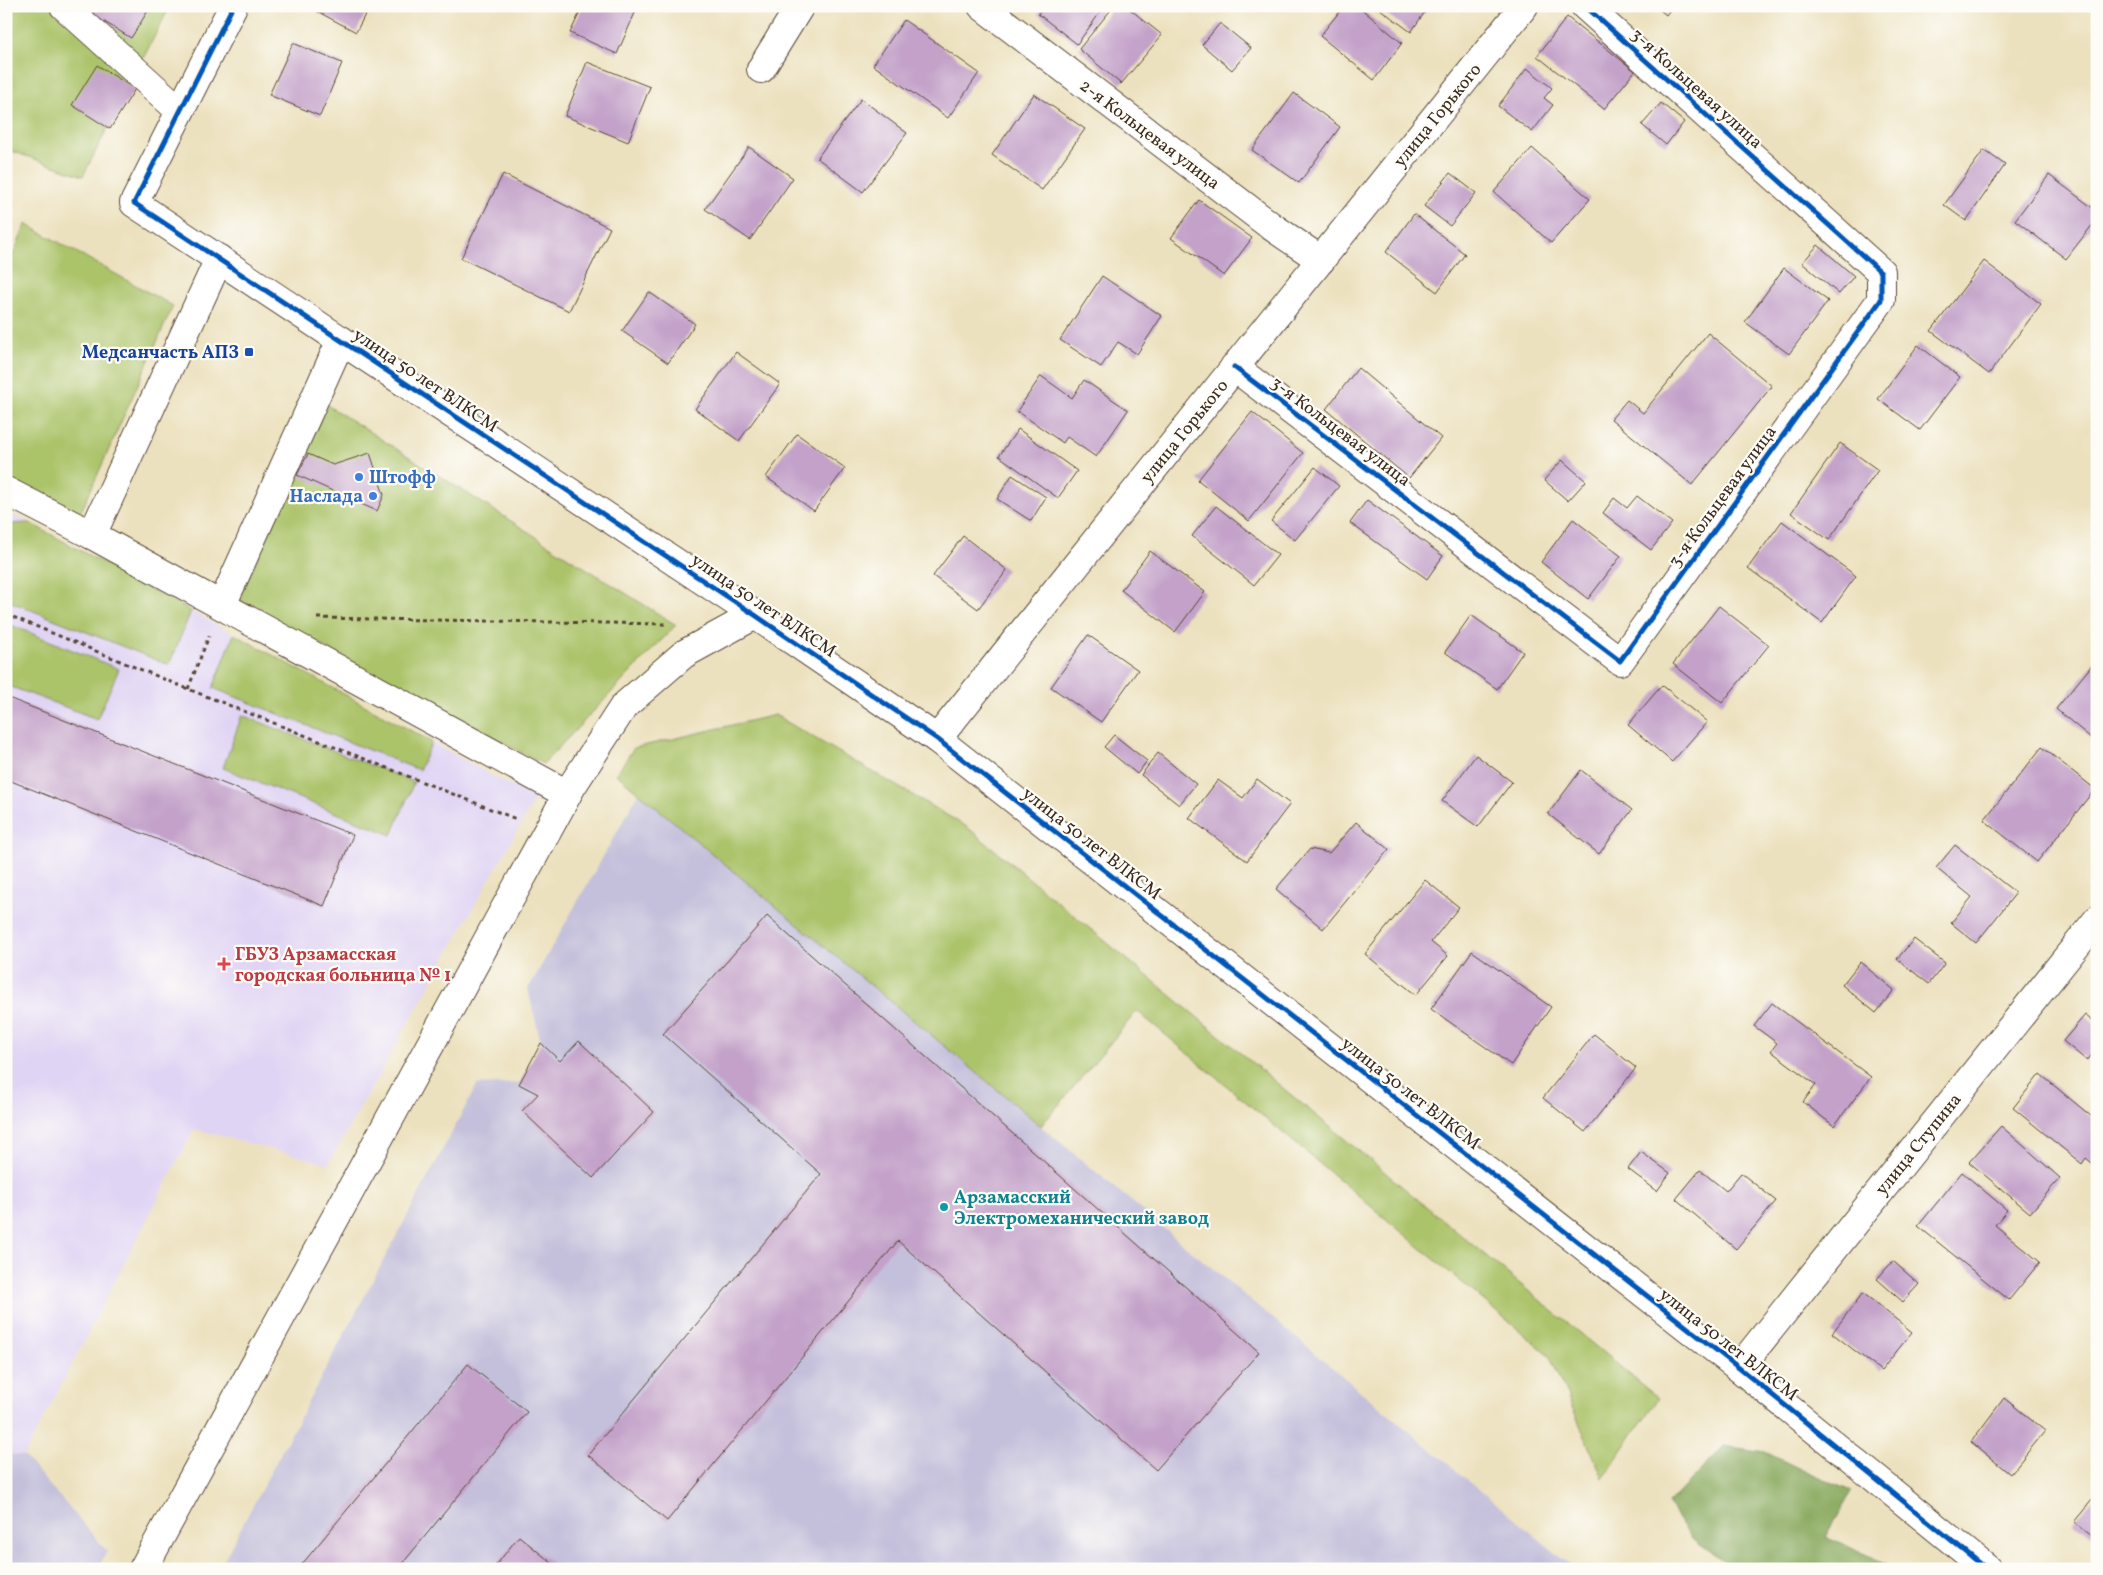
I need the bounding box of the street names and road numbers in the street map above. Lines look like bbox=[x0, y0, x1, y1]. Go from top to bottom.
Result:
street label: 3-я Кольцевая улица bbox=[1625, 23, 1767, 155]
street label: улица Горького bbox=[1388, 59, 1488, 173]
street label: 2-я Кольцевая улица bbox=[1074, 74, 1225, 196]
street label: улица 50 лет ВЛКСМ bbox=[348, 323, 503, 439]
street label: 3-я Кольцевая улица bbox=[1265, 371, 1415, 493]
street label: улица Горького bbox=[1135, 375, 1235, 489]
street label: 3-я Кольцевая улица bbox=[1663, 421, 1783, 573]
street label: улица 50 лет ВЛКСМ bbox=[686, 548, 841, 664]
street label: улица 50 лет ВЛКСМ bbox=[1016, 782, 1166, 907]
street label: улица 50 лет ВЛКСМ bbox=[1335, 1032, 1485, 1157]
street label: улица Ступина bbox=[1870, 1089, 1968, 1201]
street label: улица 50 лет ВЛКСМ bbox=[1653, 1283, 1803, 1408]

